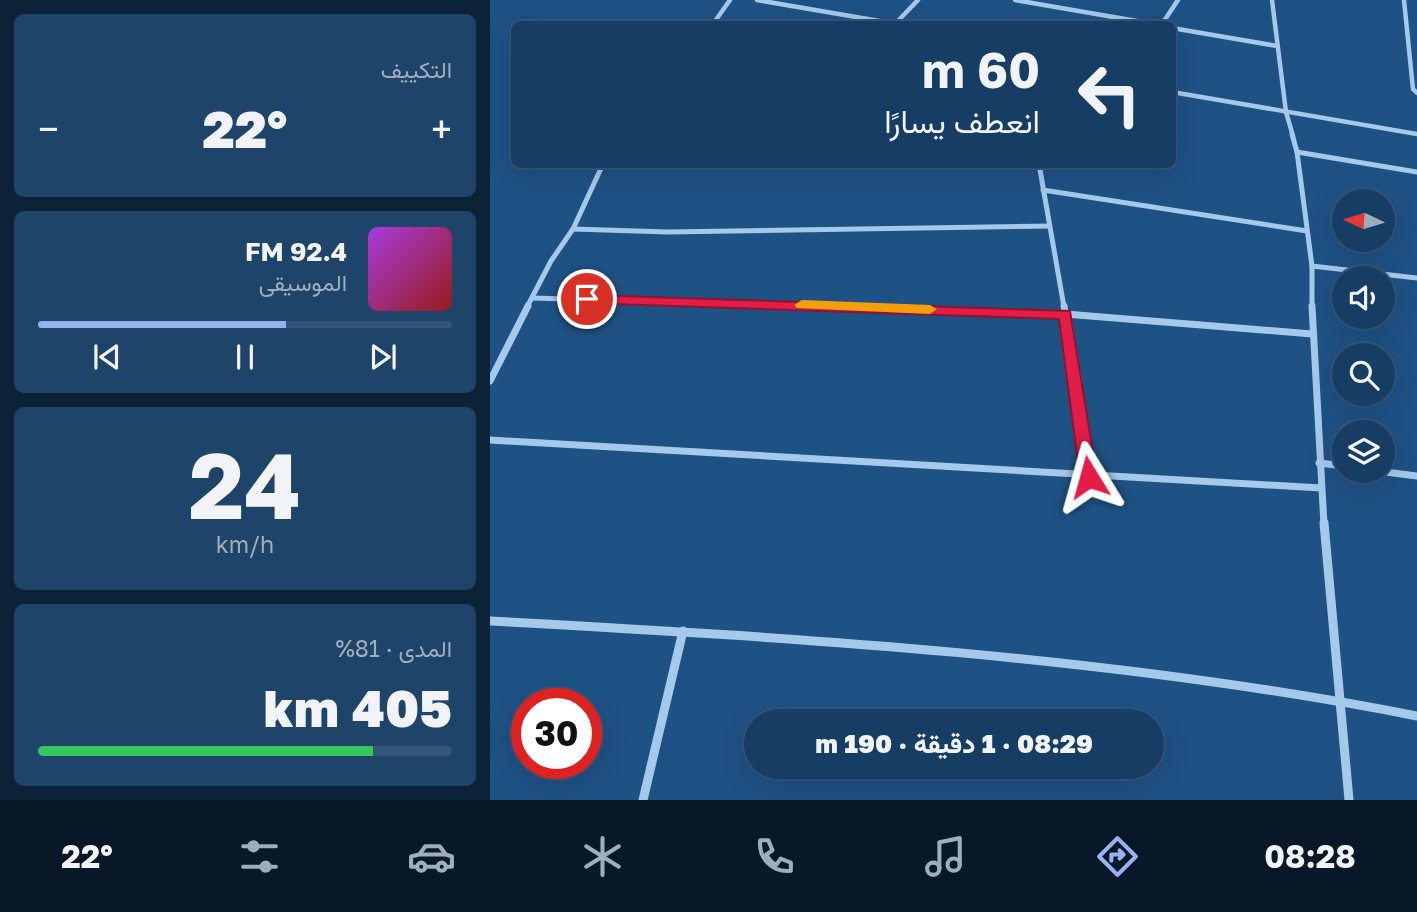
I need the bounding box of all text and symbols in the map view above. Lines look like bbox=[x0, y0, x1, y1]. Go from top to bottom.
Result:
text: 60 m bbox=[922, 40, 1040, 99]
icon: left bbox=[1064, 49, 1155, 140]
text: التكييف bbox=[381, 55, 452, 83]
text: 22° bbox=[203, 97, 287, 159]
text: انعطف يسارًا bbox=[884, 102, 1040, 140]
text: − bbox=[38, 106, 59, 151]
text: + bbox=[431, 106, 452, 151]
north arrow bbox=[1332, 189, 1395, 252]
map controls bbox=[1332, 189, 1395, 483]
text: 92.4 FM bbox=[245, 236, 347, 267]
button: sound bbox=[1332, 266, 1395, 329]
text: الموسيقى bbox=[259, 268, 347, 296]
pin bbox=[557, 269, 617, 329]
icon: arrive bbox=[568, 280, 606, 318]
icon: previous bbox=[88, 338, 126, 376]
icon: pause bbox=[226, 338, 264, 376]
icon: next bbox=[364, 338, 402, 376]
button: search bbox=[1332, 343, 1395, 406]
button: layers bbox=[1332, 420, 1395, 483]
text: 24 bbox=[189, 430, 301, 539]
position arrow bbox=[1052, 440, 1126, 514]
text: km/h bbox=[216, 530, 274, 558]
text: المدى · 81% bbox=[335, 634, 452, 662]
text: 405 km bbox=[264, 676, 452, 738]
speed limit sign: 30 bbox=[511, 688, 602, 779]
text: 08:29 · 1 دقيقة · 190 m bbox=[815, 728, 1093, 759]
icon: filters bbox=[235, 832, 284, 881]
icon: car bbox=[407, 832, 456, 881]
icon: climate bbox=[578, 832, 627, 881]
icon: phone bbox=[750, 832, 799, 881]
icon: music bbox=[921, 832, 970, 881]
icon: directions bbox=[1093, 832, 1142, 881]
text: 22° bbox=[61, 837, 113, 875]
text: 08:28 bbox=[1264, 837, 1356, 875]

